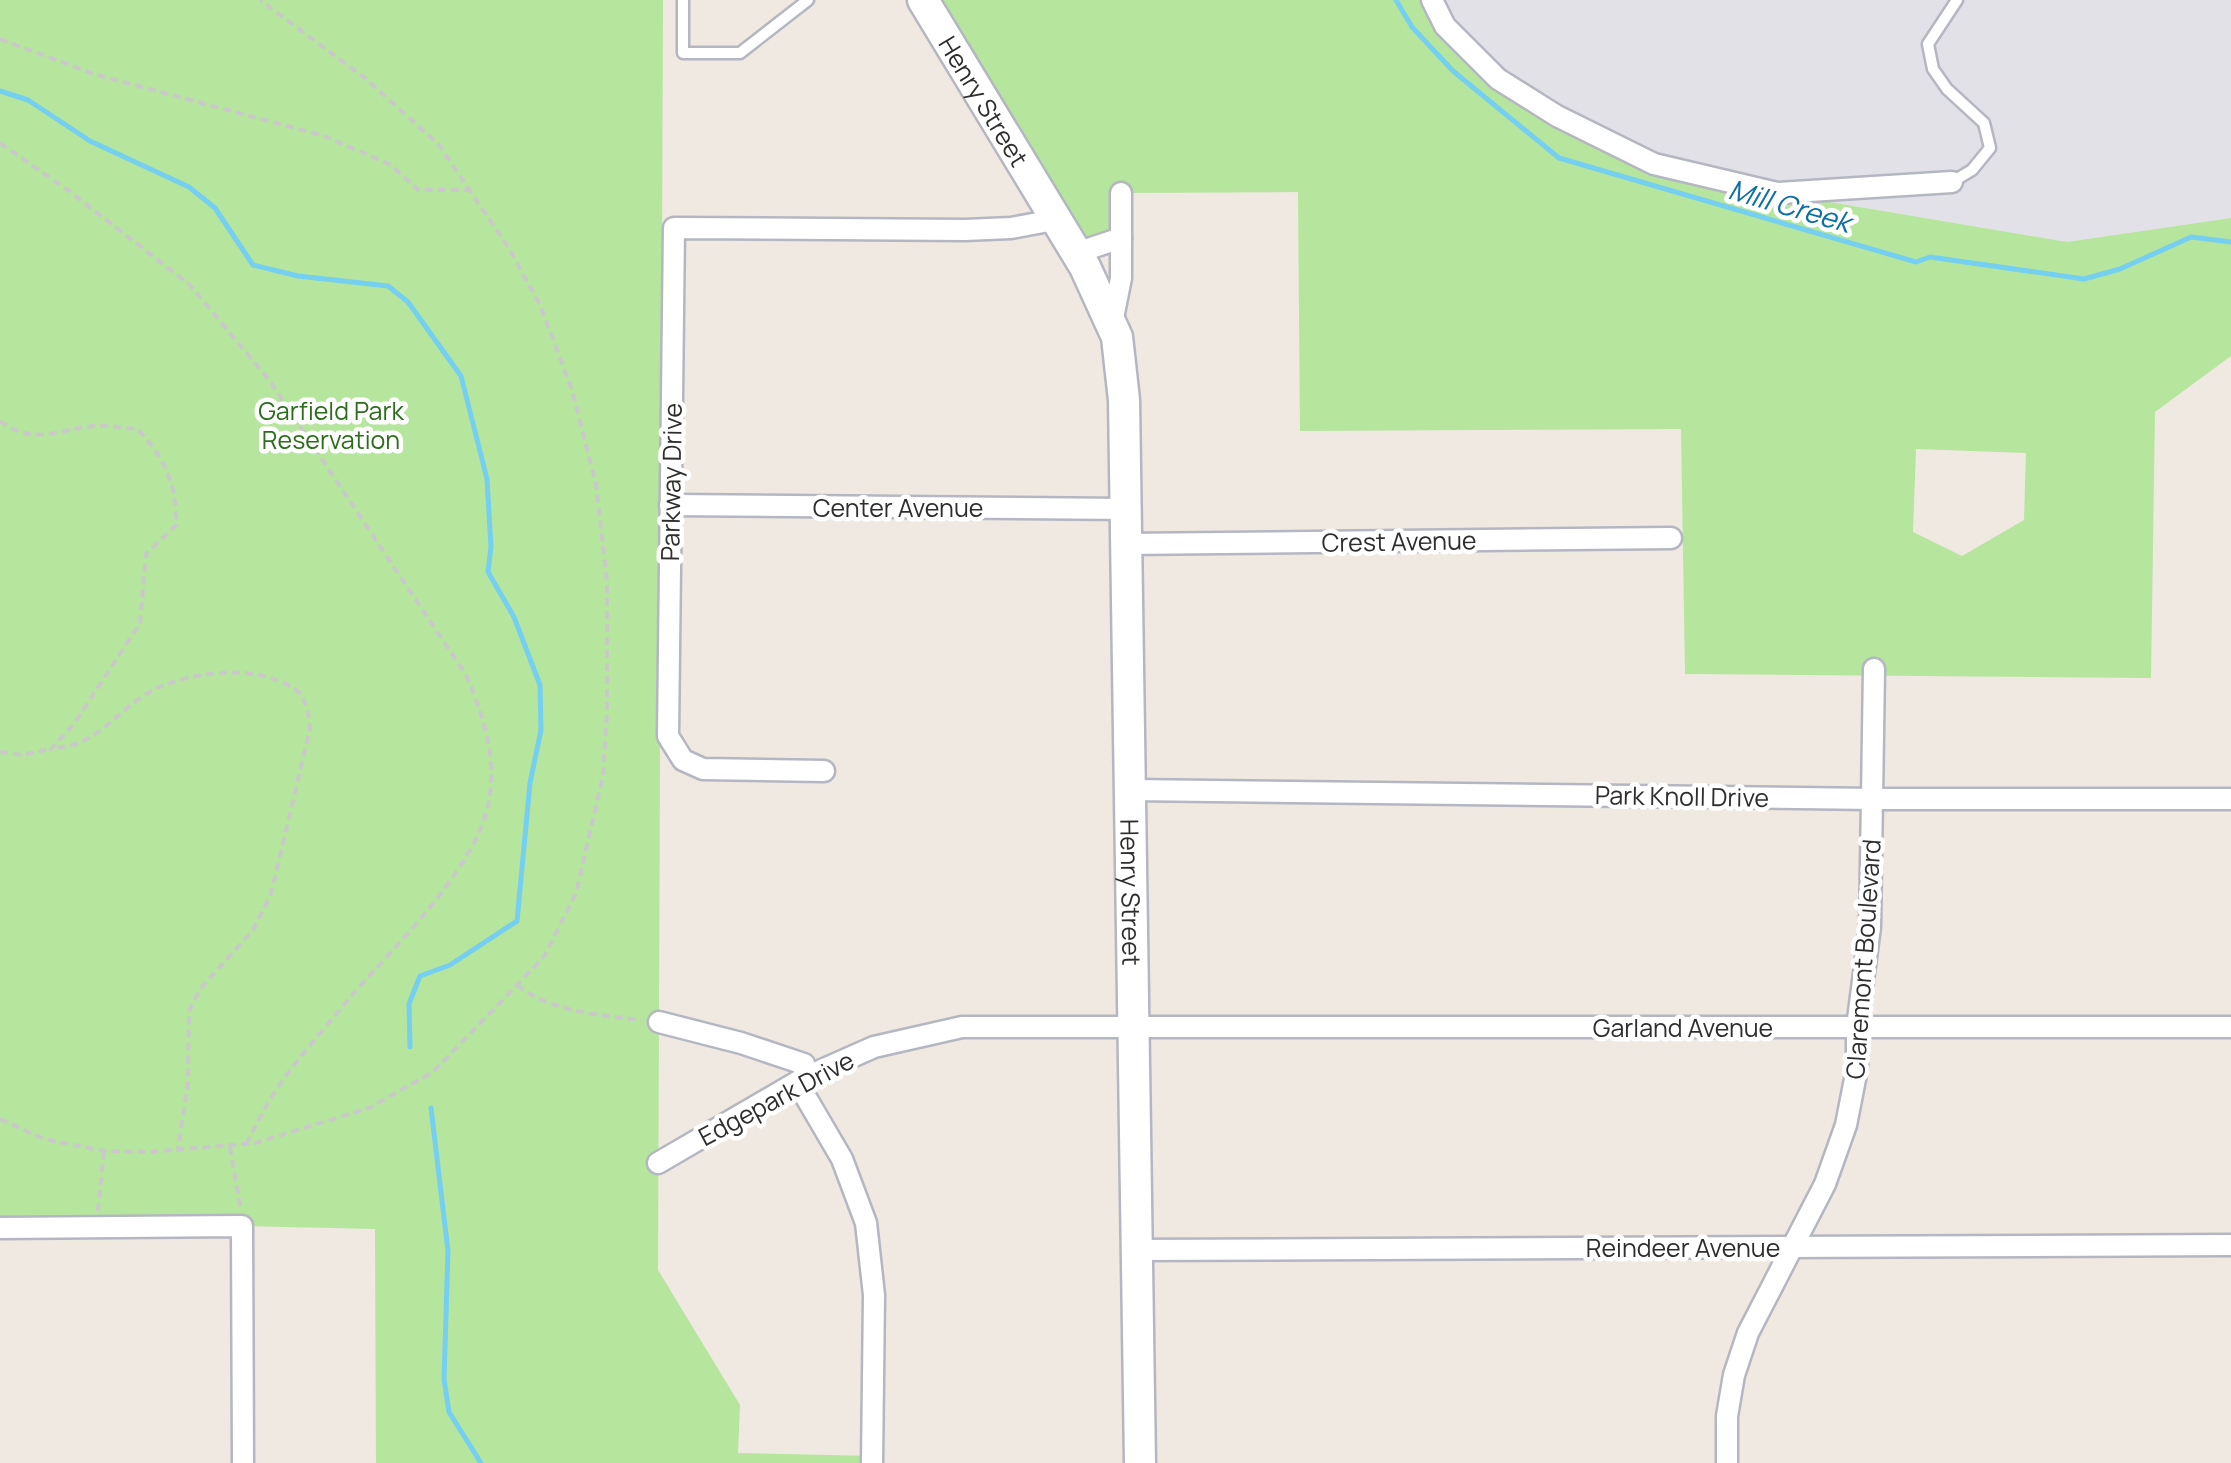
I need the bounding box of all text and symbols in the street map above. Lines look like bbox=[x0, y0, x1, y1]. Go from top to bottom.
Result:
street label: Henry Street bbox=[931, 29, 1037, 173]
water label: Mill Creek bbox=[1725, 169, 1859, 242]
park label: Garfield Park Reservation bbox=[258, 393, 404, 457]
street label: Parkway Drive bbox=[652, 403, 690, 561]
street label: Center Avenue bbox=[813, 490, 983, 525]
street label: Crest Avenue bbox=[1321, 522, 1477, 560]
street label: Park Knoll Drive bbox=[1595, 777, 1769, 815]
street label: Henry Street bbox=[1113, 819, 1150, 966]
street label: Claremont Boulevard bbox=[1837, 838, 1889, 1080]
street label: Garland Avenue bbox=[1593, 1010, 1773, 1045]
street label: Edgepark Drive bbox=[692, 1042, 860, 1154]
street label: Reindeer Avenue bbox=[1586, 1230, 1780, 1265]

